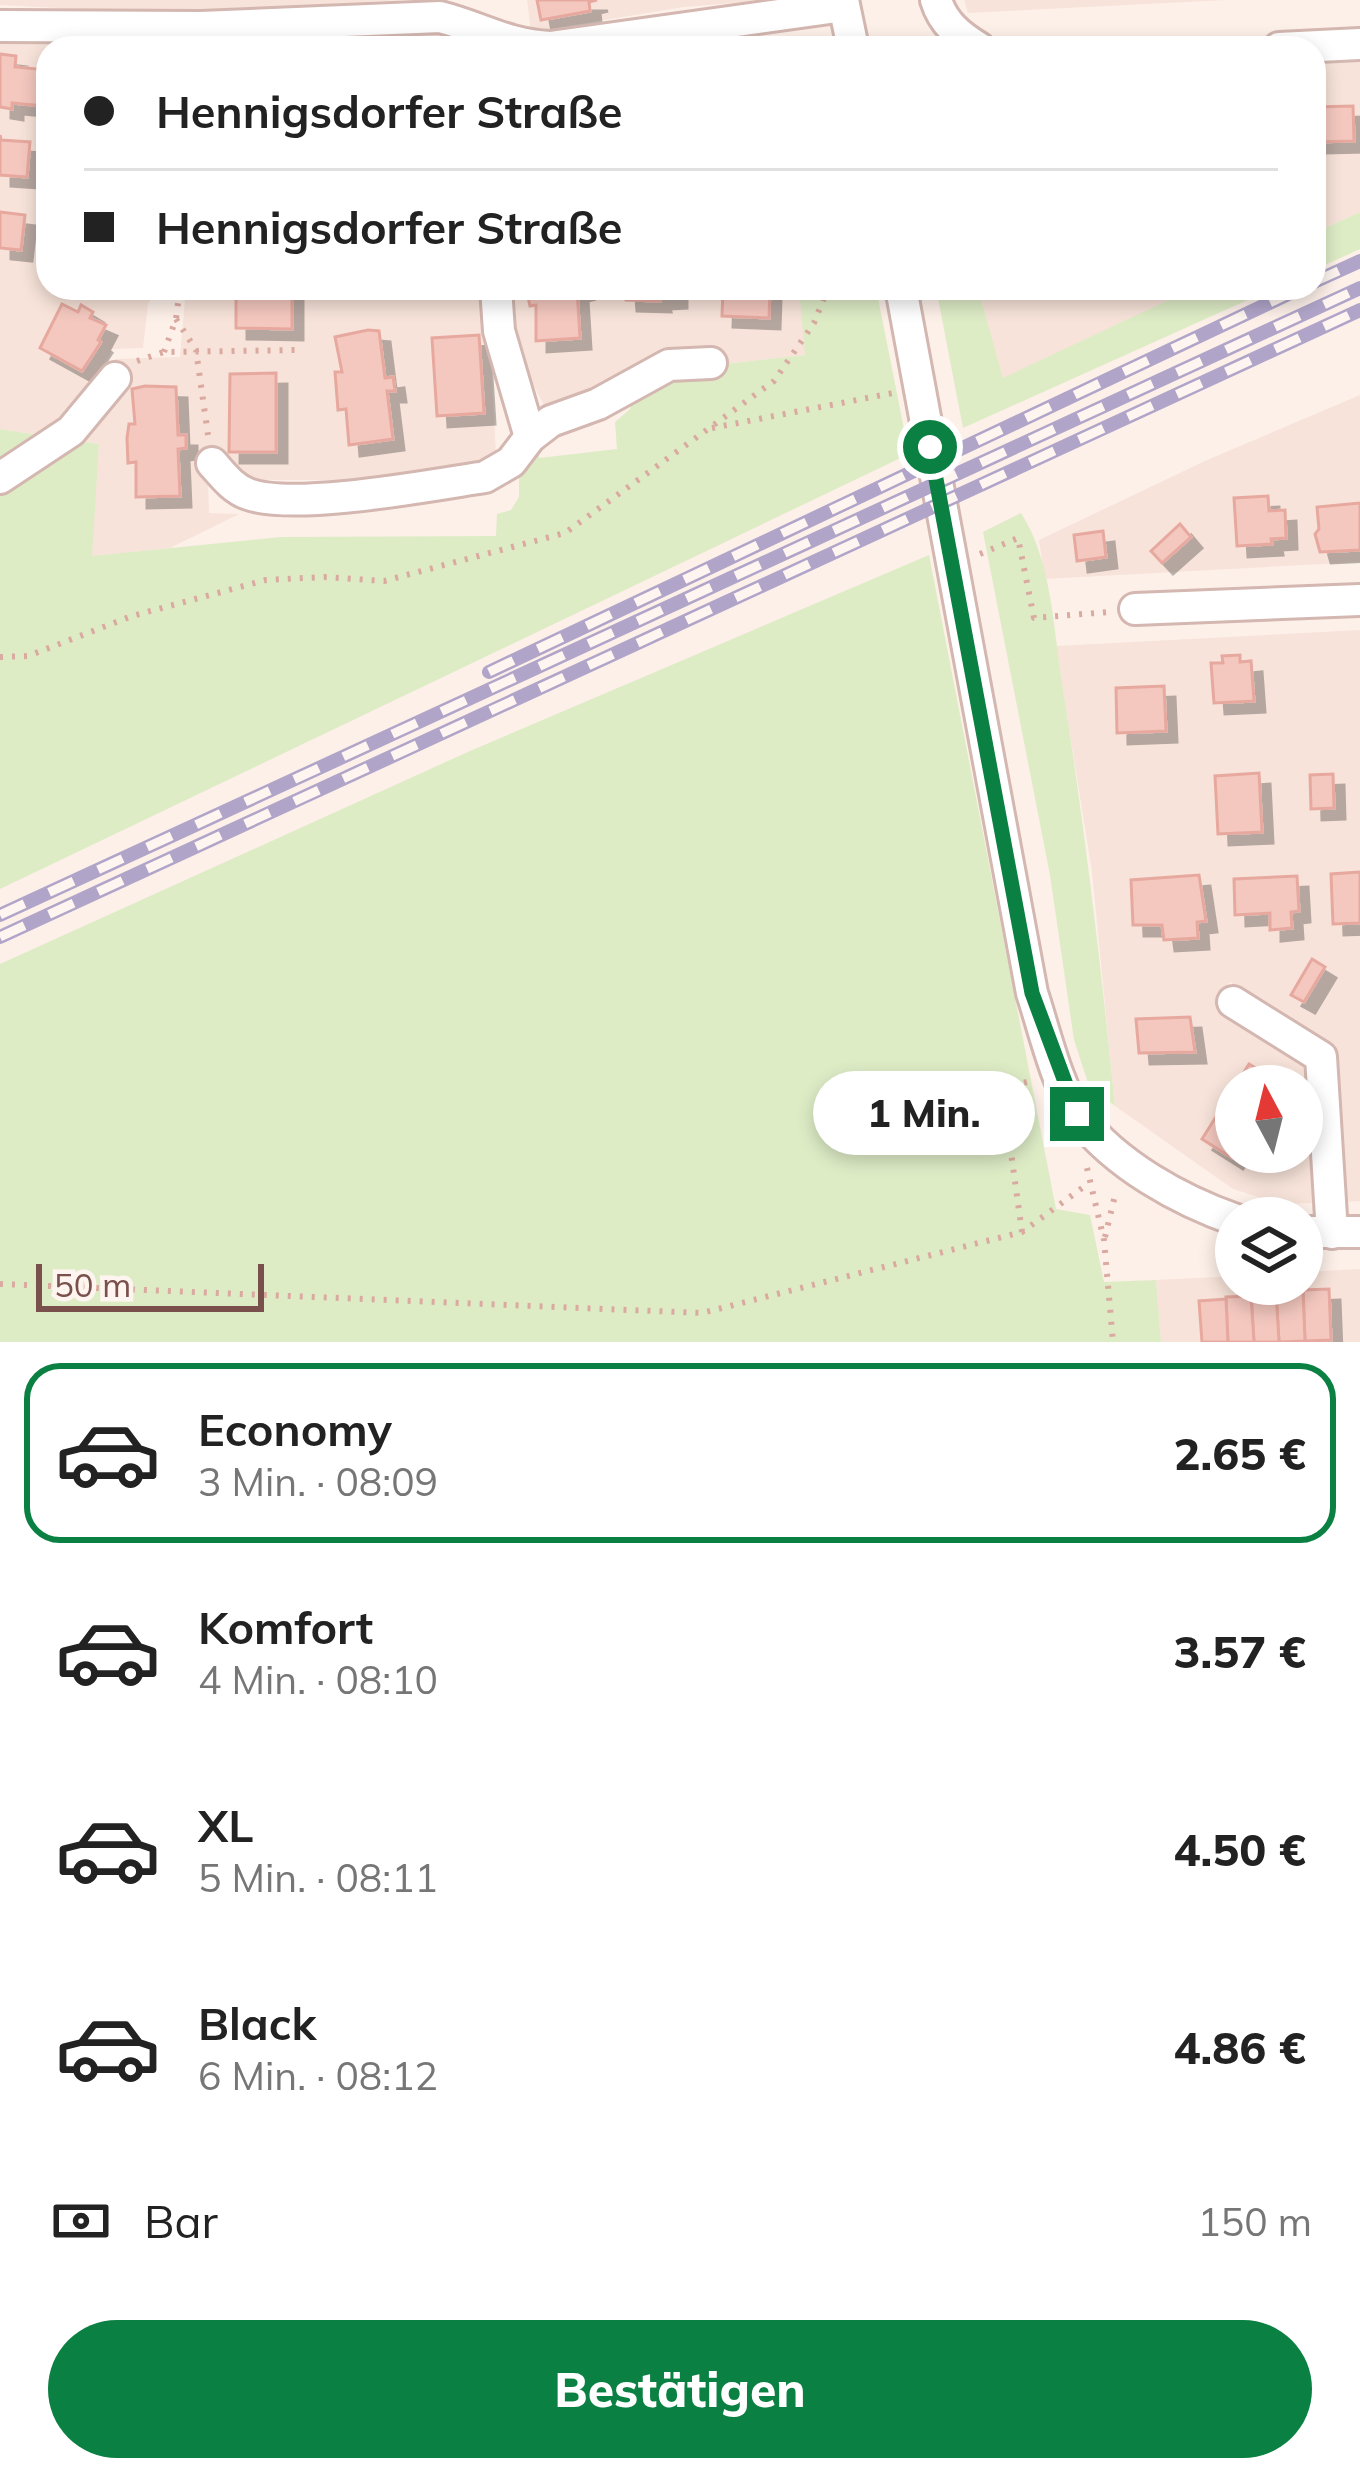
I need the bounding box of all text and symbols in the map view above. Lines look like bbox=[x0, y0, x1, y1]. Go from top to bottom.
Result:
text: Hennigsdorfer Straße bbox=[156, 83, 622, 139]
text: Hennigsdorfer Straße bbox=[156, 199, 622, 255]
route start bbox=[903, 420, 957, 474]
north arrow bbox=[1215, 1065, 1323, 1173]
map controls bbox=[1215, 1065, 1323, 1305]
callout: 1 Min. bbox=[813, 1072, 1035, 1156]
route end bbox=[1050, 1087, 1104, 1141]
text: 1 Min. bbox=[867, 1088, 981, 1137]
button: layers bbox=[1215, 1197, 1323, 1305]
scale bar bbox=[36, 1258, 264, 1311]
text: 50 m bbox=[54, 1264, 131, 1305]
icon: car bbox=[54, 1399, 162, 1507]
text: Economy bbox=[198, 1401, 392, 1457]
text: 2.65 € bbox=[1174, 1425, 1306, 1481]
text: 3 Min. · 08:09 bbox=[198, 1457, 438, 1506]
icon: car bbox=[54, 1597, 162, 1705]
text: Komfort bbox=[198, 1599, 373, 1655]
text: 3.57 € bbox=[1174, 1623, 1306, 1679]
text: 4 Min. · 08:10 bbox=[198, 1655, 438, 1704]
icon: car bbox=[54, 1795, 162, 1903]
text: XL bbox=[198, 1797, 253, 1853]
text: 4.50 € bbox=[1174, 1821, 1306, 1877]
text: 5 Min. · 08:11 bbox=[198, 1853, 438, 1902]
icon: car bbox=[54, 1993, 162, 2101]
text: Black bbox=[198, 1995, 316, 2051]
text: 4.86 € bbox=[1174, 2019, 1306, 2075]
text: 6 Min. · 08:12 bbox=[198, 2051, 438, 2100]
icon: cash bbox=[48, 2188, 114, 2254]
text: Bar bbox=[144, 2193, 218, 2249]
text: 150 m bbox=[1197, 2197, 1312, 2246]
button: Bestätigen bbox=[48, 2320, 1312, 2458]

